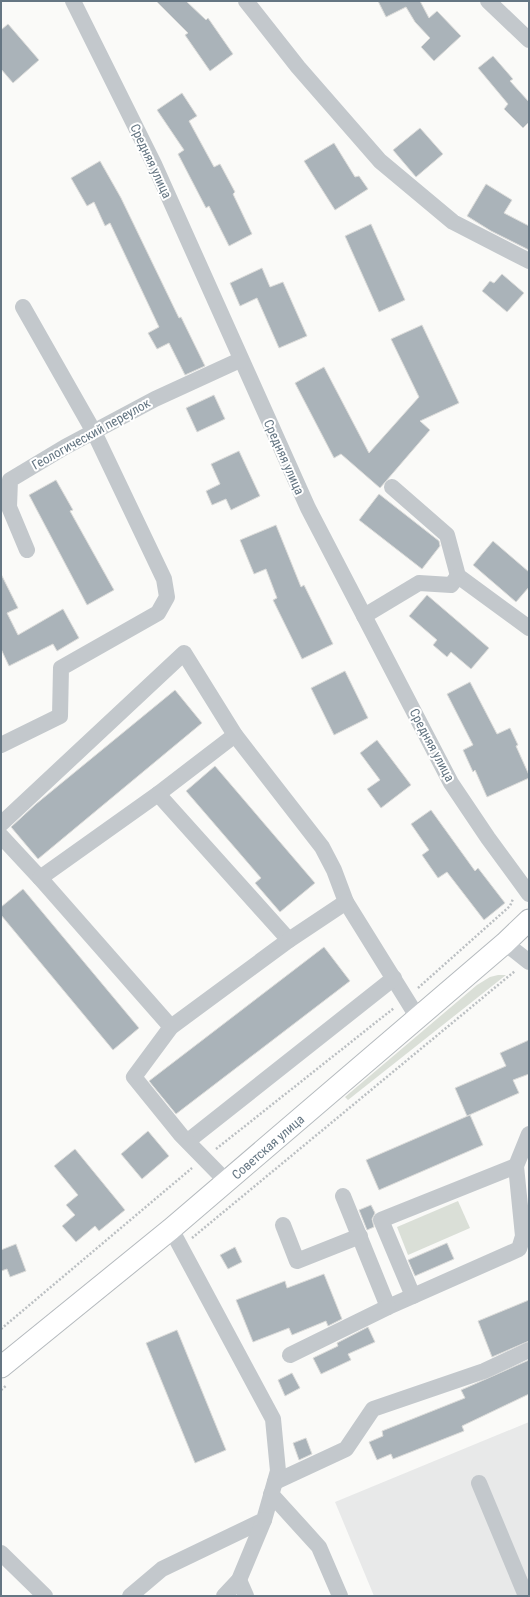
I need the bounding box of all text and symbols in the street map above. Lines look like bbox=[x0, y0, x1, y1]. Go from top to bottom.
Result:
street label: Средняя улица bbox=[127, 121, 175, 201]
street label: Геологический переулок bbox=[29, 395, 153, 473]
street label: Средняя улица bbox=[261, 417, 307, 497]
street label: Средняя улица bbox=[406, 706, 458, 784]
street label: Советская улица bbox=[229, 1112, 307, 1182]

